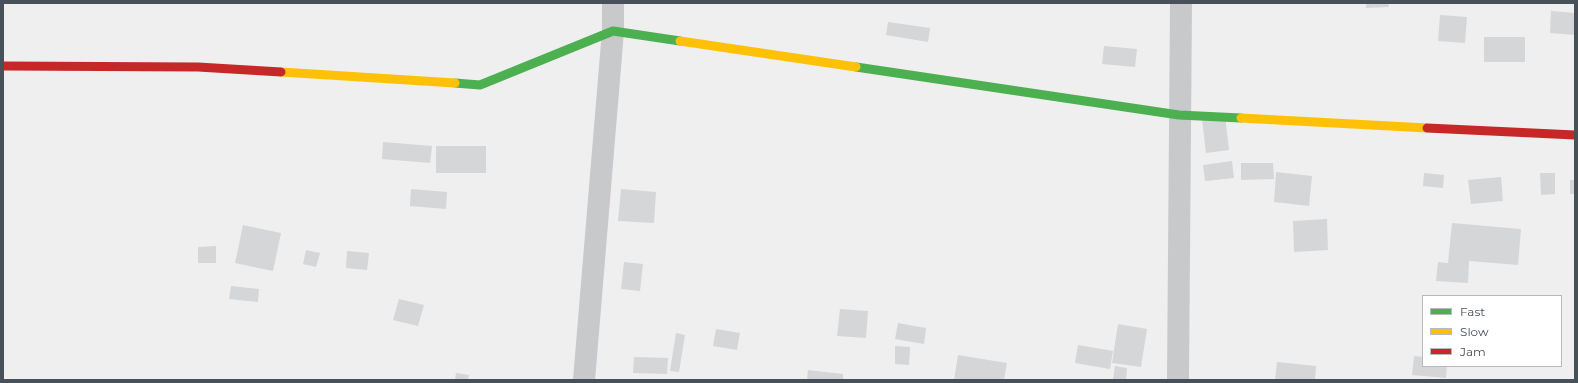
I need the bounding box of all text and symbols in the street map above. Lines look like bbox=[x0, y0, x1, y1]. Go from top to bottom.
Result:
legend bbox=[1422, 295, 1562, 367]
text: Fast bbox=[1460, 304, 1485, 319]
text: Slow bbox=[1460, 324, 1489, 339]
text: Jam bbox=[1460, 344, 1486, 359]

